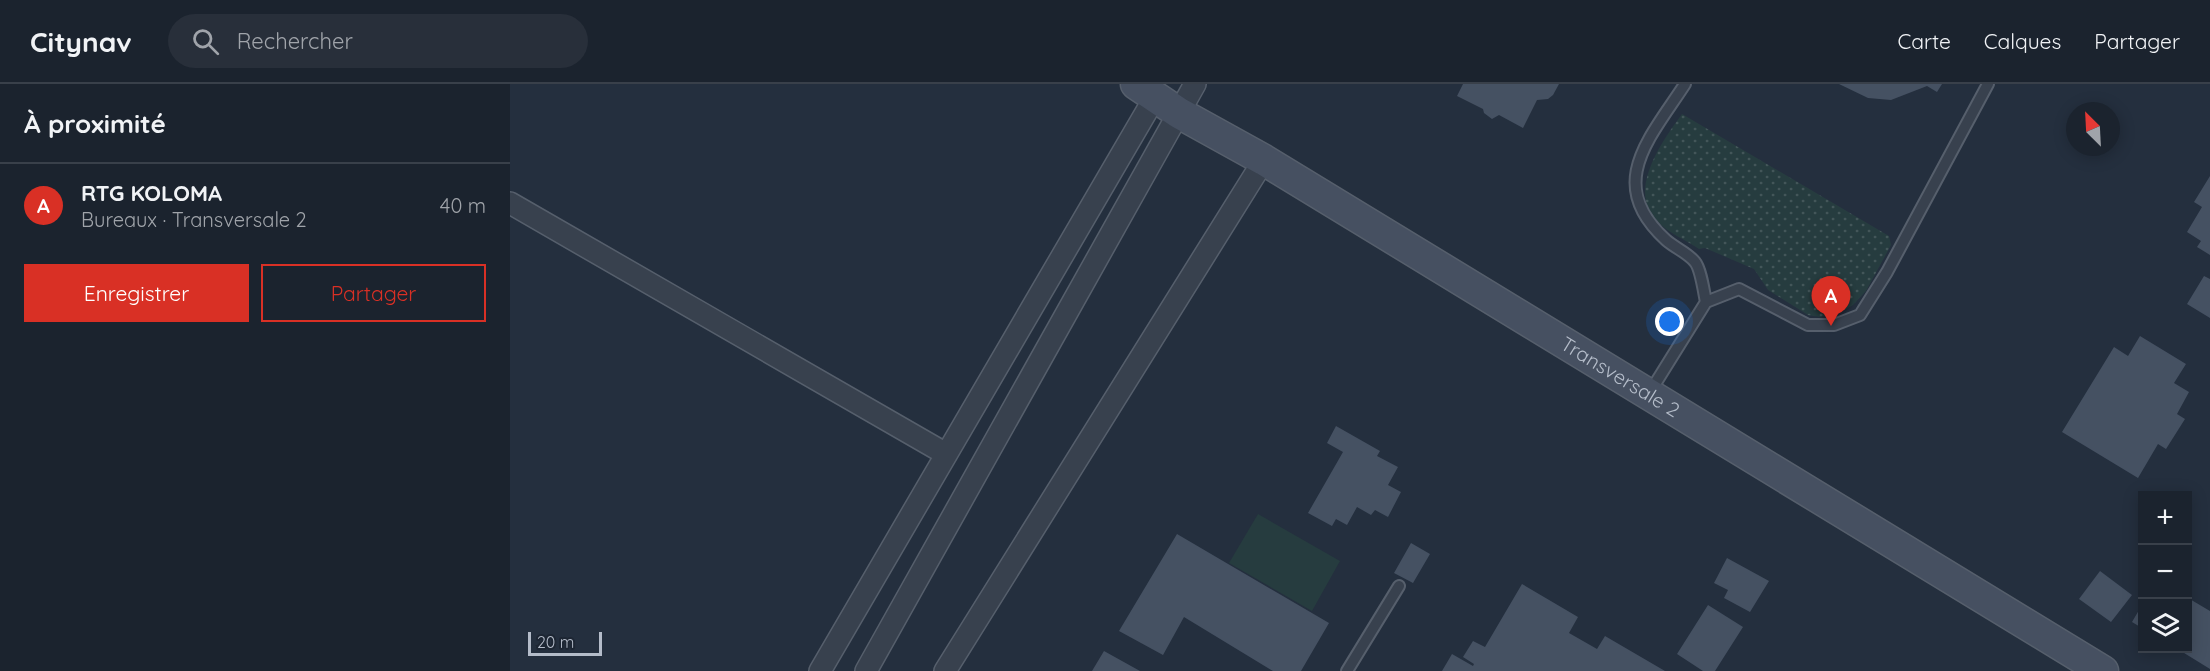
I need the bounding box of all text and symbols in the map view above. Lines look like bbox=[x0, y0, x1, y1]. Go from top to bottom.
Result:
search box bbox=[168, 14, 588, 68]
text: Citynav bbox=[30, 24, 132, 59]
icon: search bbox=[189, 25, 222, 58]
text: Rechercher bbox=[237, 27, 353, 55]
text: Carte bbox=[1897, 28, 1951, 54]
text: Calques bbox=[1984, 28, 2061, 54]
text: Partager bbox=[2094, 28, 2180, 54]
north arrow bbox=[2066, 102, 2120, 156]
text: À proximité bbox=[24, 107, 166, 140]
text: RTG KOLOMA bbox=[81, 179, 222, 207]
text: A bbox=[37, 193, 50, 218]
text: 40 m bbox=[440, 193, 486, 218]
text: Bureaux · Transversale 2 bbox=[81, 207, 307, 232]
button: Enregistrer bbox=[24, 264, 249, 322]
button: Partager bbox=[261, 264, 486, 322]
pin: A bbox=[1812, 276, 1850, 326]
your location bbox=[1655, 307, 1684, 336]
street label: Transversale 2 bbox=[1556, 331, 1685, 422]
map controls bbox=[2138, 491, 2192, 653]
button: + bbox=[2138, 491, 2192, 545]
button: − bbox=[2138, 545, 2192, 599]
button: layers bbox=[2138, 599, 2192, 653]
scale bar bbox=[528, 629, 602, 656]
text: 20 m bbox=[537, 632, 574, 652]

